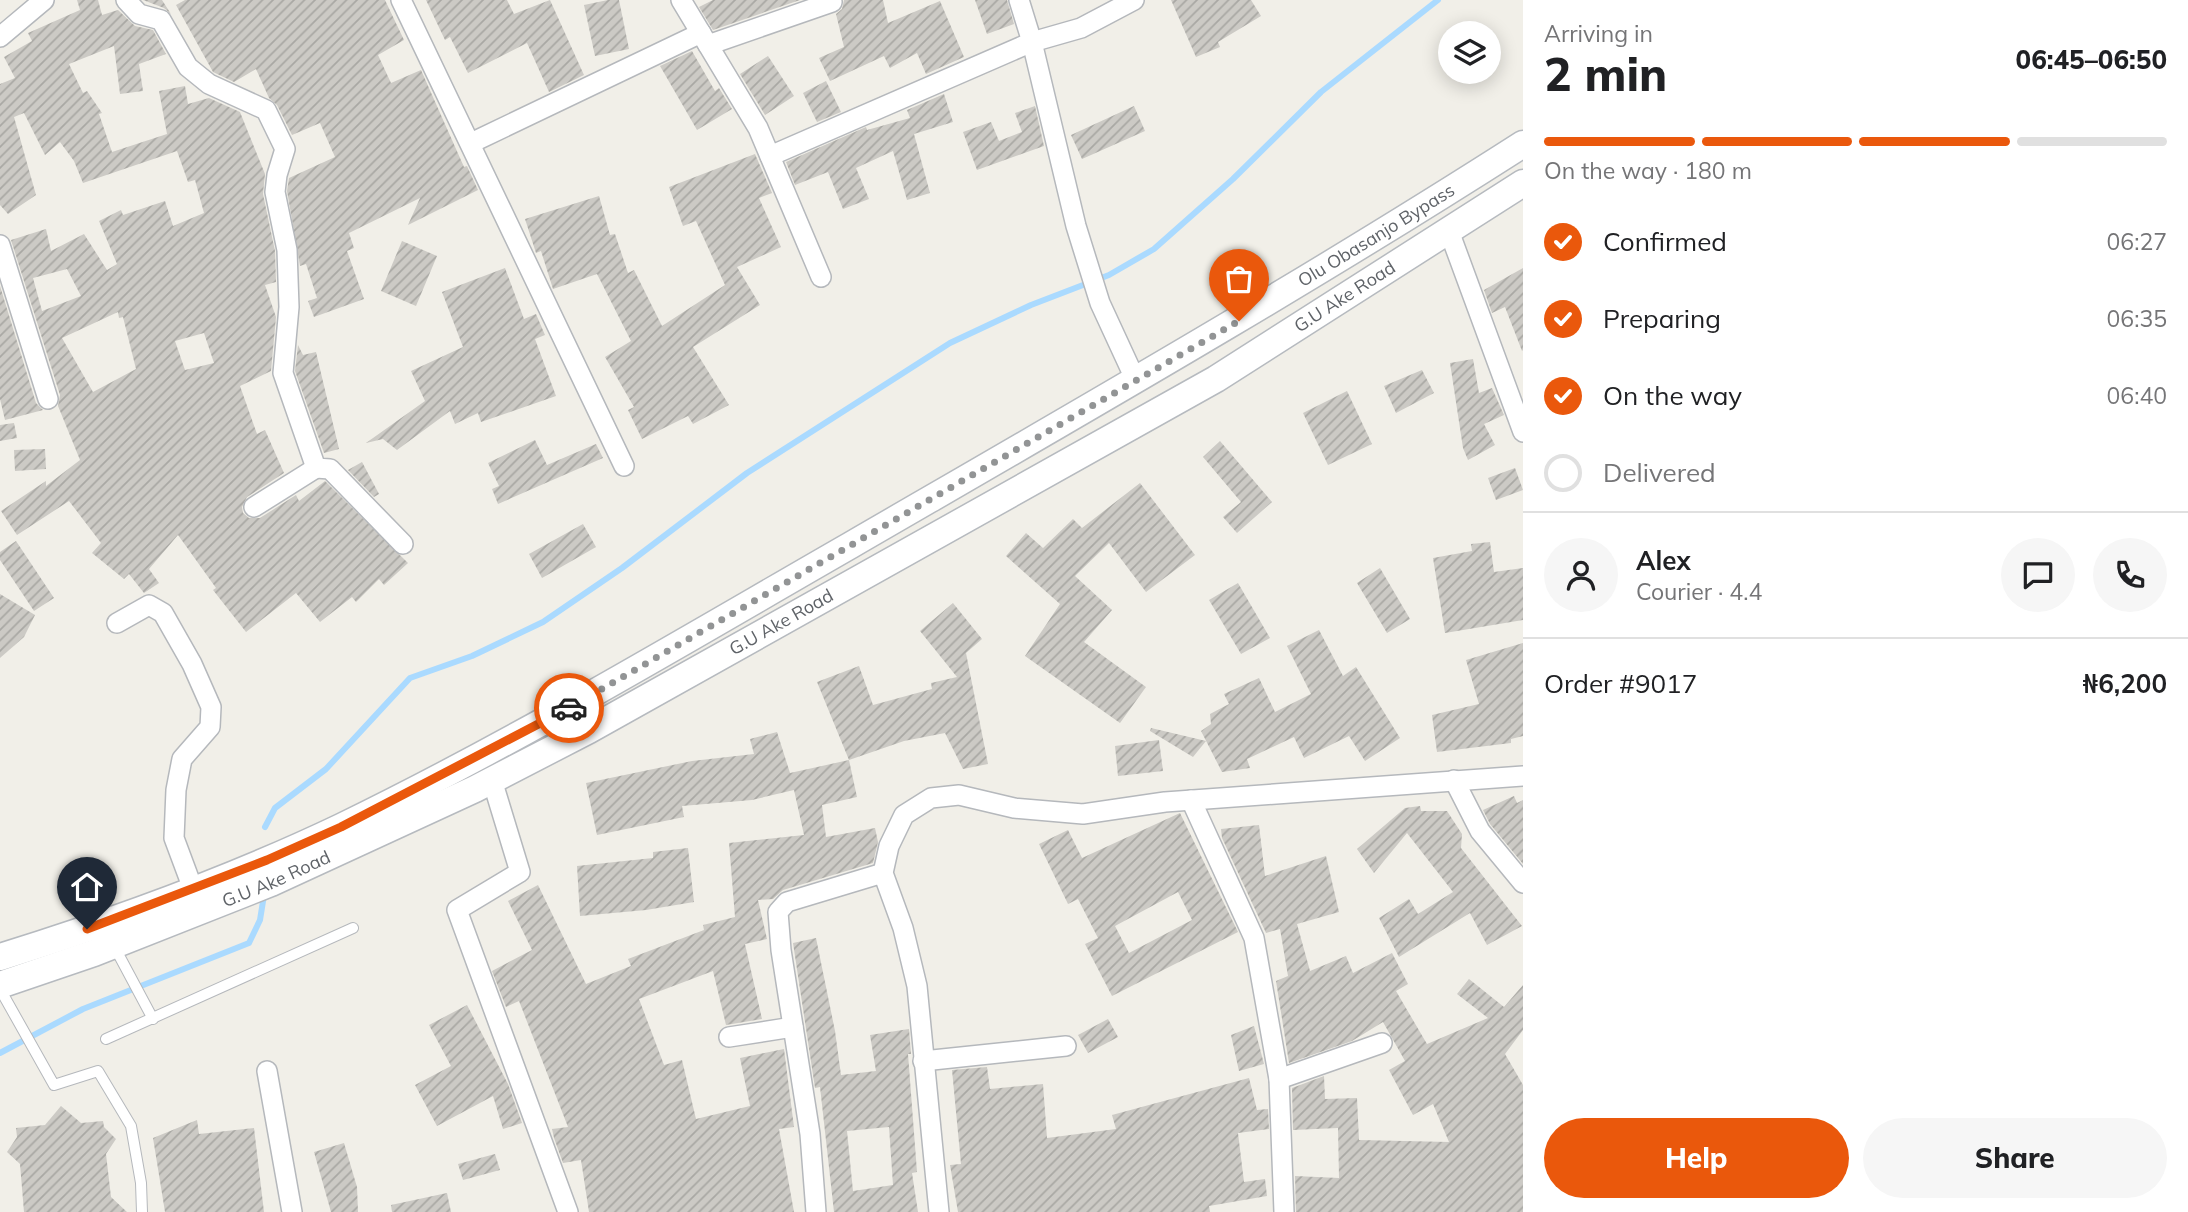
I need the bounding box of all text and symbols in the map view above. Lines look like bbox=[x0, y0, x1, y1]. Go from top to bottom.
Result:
text: Arriving in bbox=[1544, 19, 1653, 48]
map controls bbox=[1438, 21, 1501, 84]
button: layers bbox=[1438, 21, 1501, 84]
text: 06:45–06:50 bbox=[2016, 43, 2167, 76]
text: 2 min bbox=[1544, 45, 1667, 103]
text: On the way · 180 m bbox=[1544, 156, 1752, 185]
street label: Olu Obasanjo Bypass bbox=[1294, 178, 1459, 292]
icon: check bbox=[1544, 223, 1582, 261]
text: Confirmed bbox=[1603, 225, 1727, 258]
text: 06:27 bbox=[2107, 227, 2167, 256]
pin bbox=[1209, 249, 1269, 321]
street label: G.U Ake Road bbox=[1290, 256, 1399, 337]
icon: bag bbox=[1220, 260, 1258, 298]
icon: check bbox=[1544, 300, 1582, 338]
text: Preparing bbox=[1603, 302, 1721, 335]
text: 06:35 bbox=[2107, 304, 2167, 333]
icon: check bbox=[1544, 377, 1582, 415]
text: On the way bbox=[1603, 379, 1742, 412]
text: 06:40 bbox=[2107, 381, 2167, 410]
text: Delivered bbox=[1603, 456, 1716, 489]
button: person bbox=[1544, 538, 1618, 612]
button: chat bbox=[2001, 538, 2075, 612]
button: phone bbox=[2093, 538, 2167, 612]
text: Alex bbox=[1636, 544, 1691, 577]
text: Courier · 4.4 bbox=[1636, 577, 1762, 606]
street label: G.U Ake Road bbox=[725, 584, 837, 660]
text: Order #9017 bbox=[1544, 667, 1697, 700]
text: ₦6,200 bbox=[2083, 667, 2167, 700]
courier bbox=[534, 673, 604, 743]
icon: car bbox=[550, 689, 588, 727]
street label: G.U Ake Road bbox=[219, 845, 334, 912]
pin bbox=[57, 857, 117, 929]
icon: home bbox=[68, 868, 106, 906]
button: Help bbox=[1544, 1118, 1849, 1198]
button: Share bbox=[1863, 1118, 2167, 1198]

